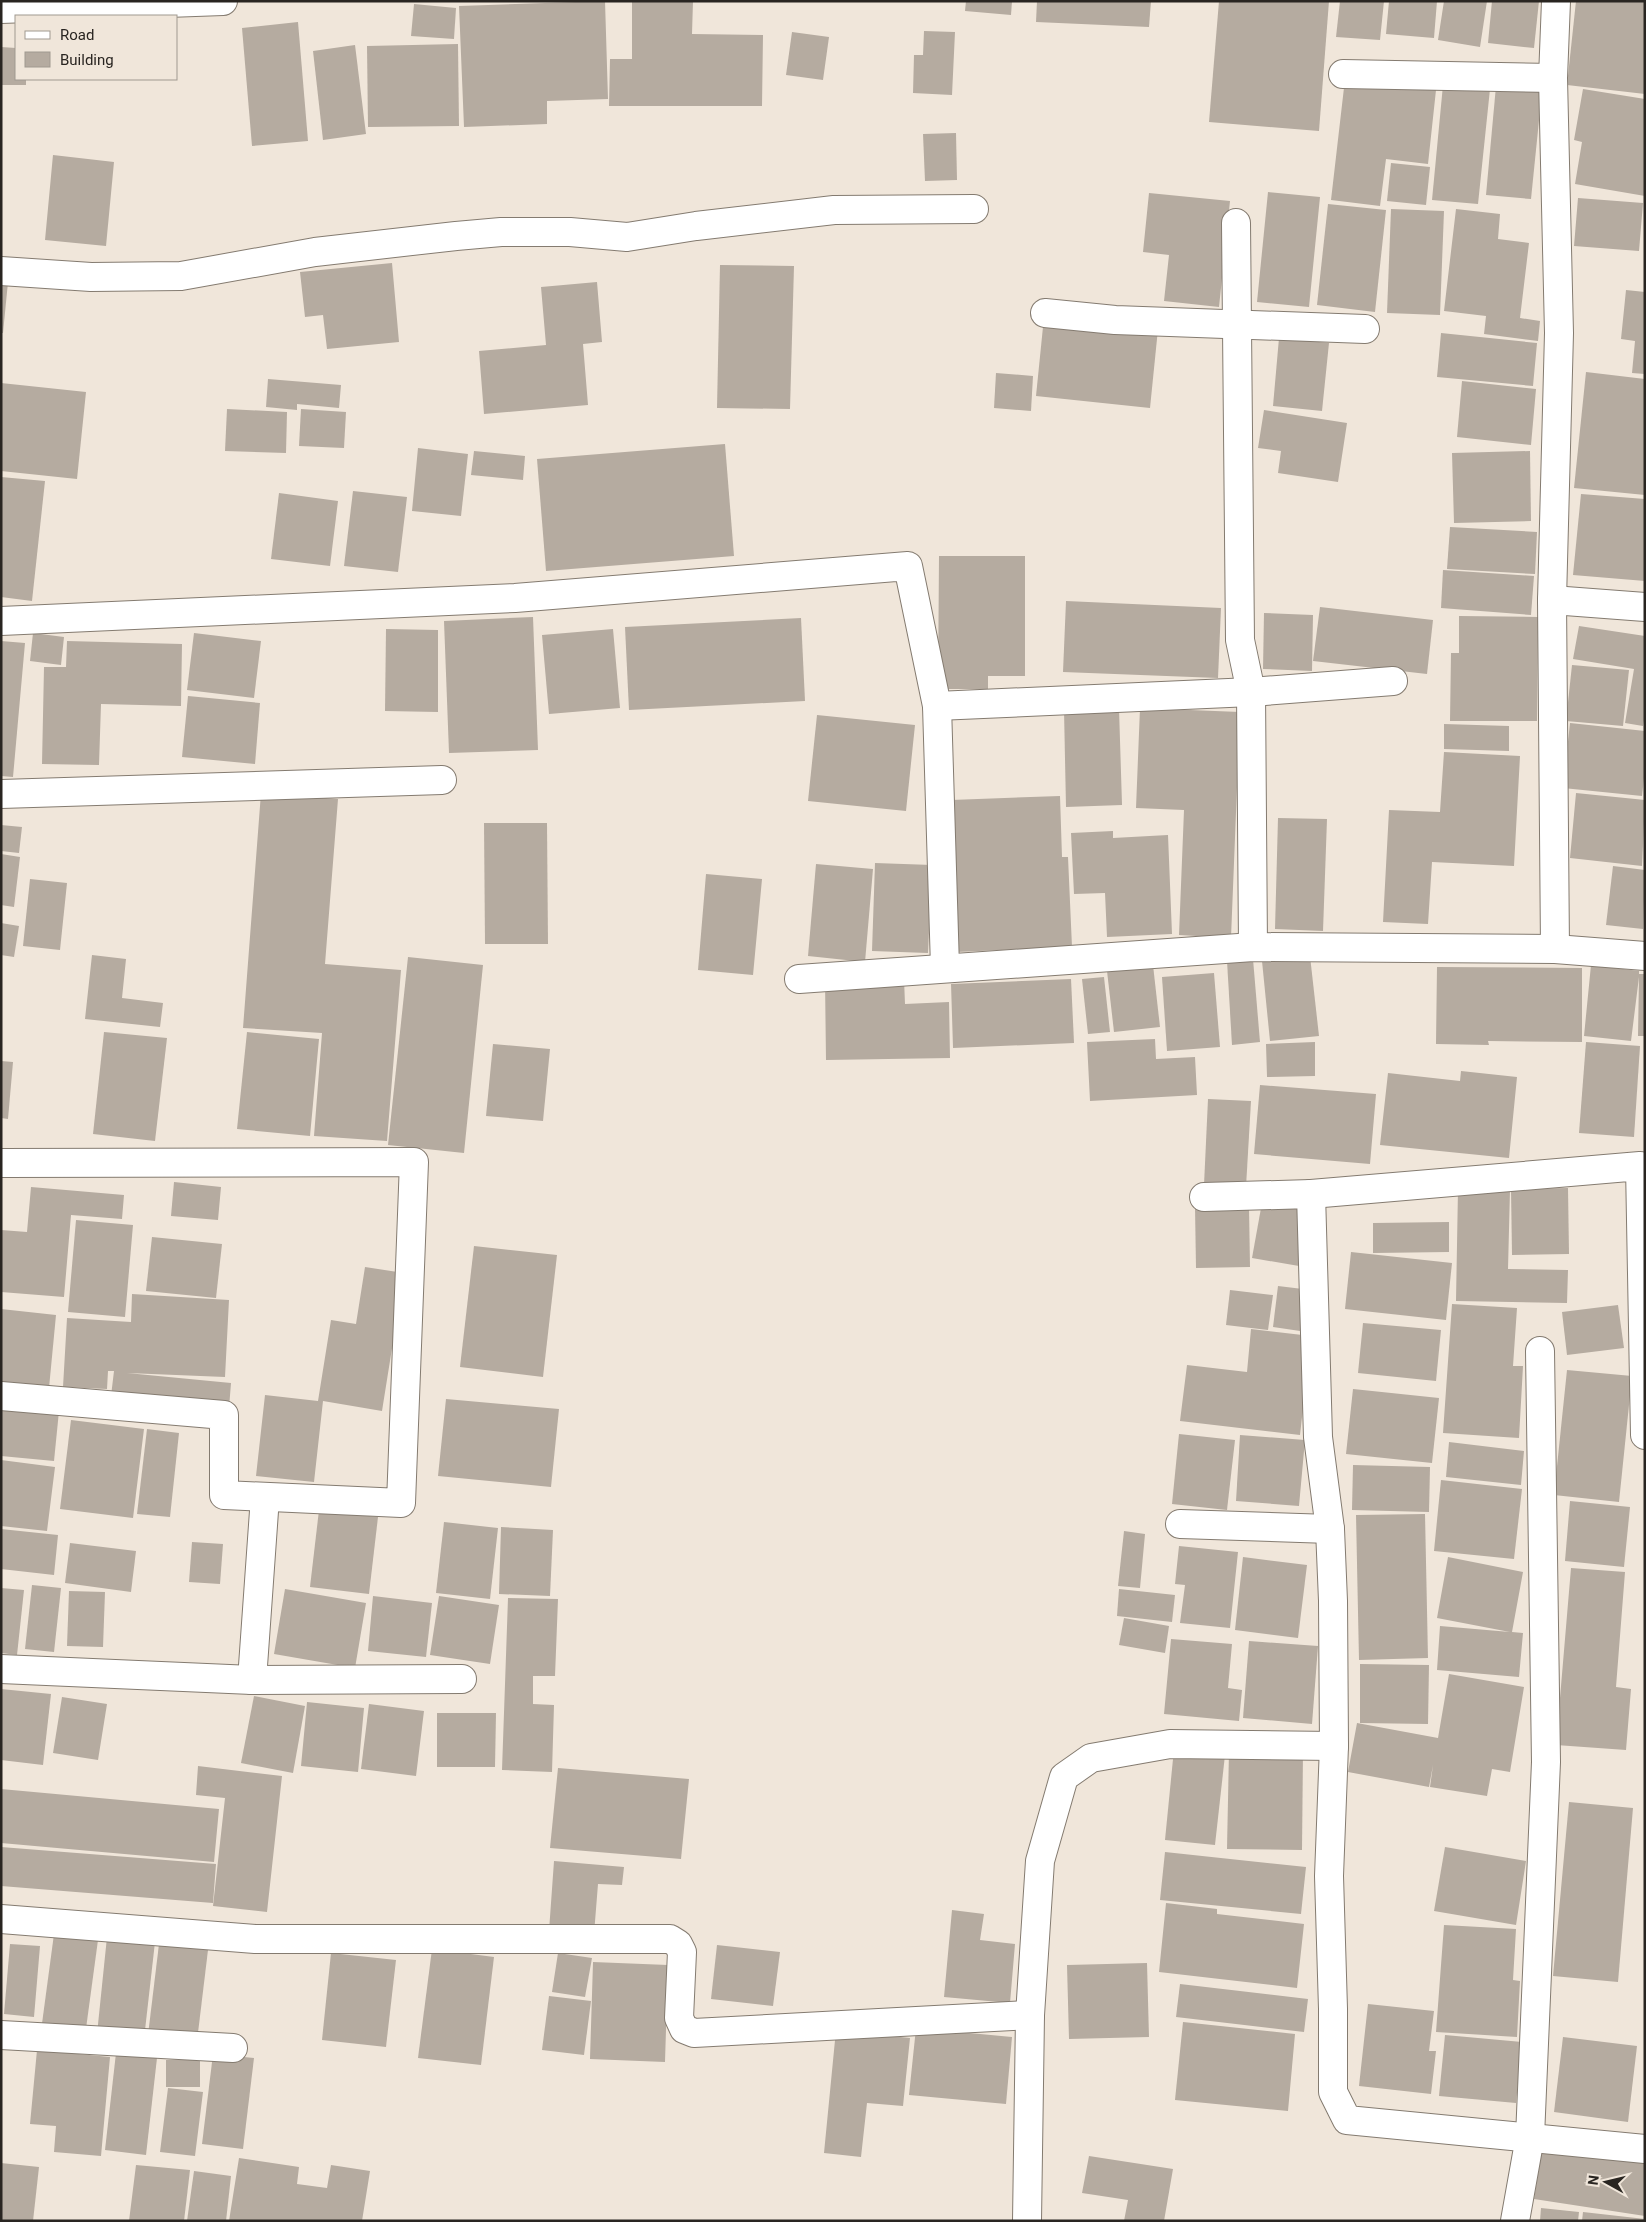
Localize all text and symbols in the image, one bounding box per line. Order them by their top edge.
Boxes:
legend [15,15,178,80]
text: Road [60,26,94,44]
text: Building [60,51,114,69]
north arrow [1581,2157,1631,2207]
text: N [1585,2174,1602,2186]

